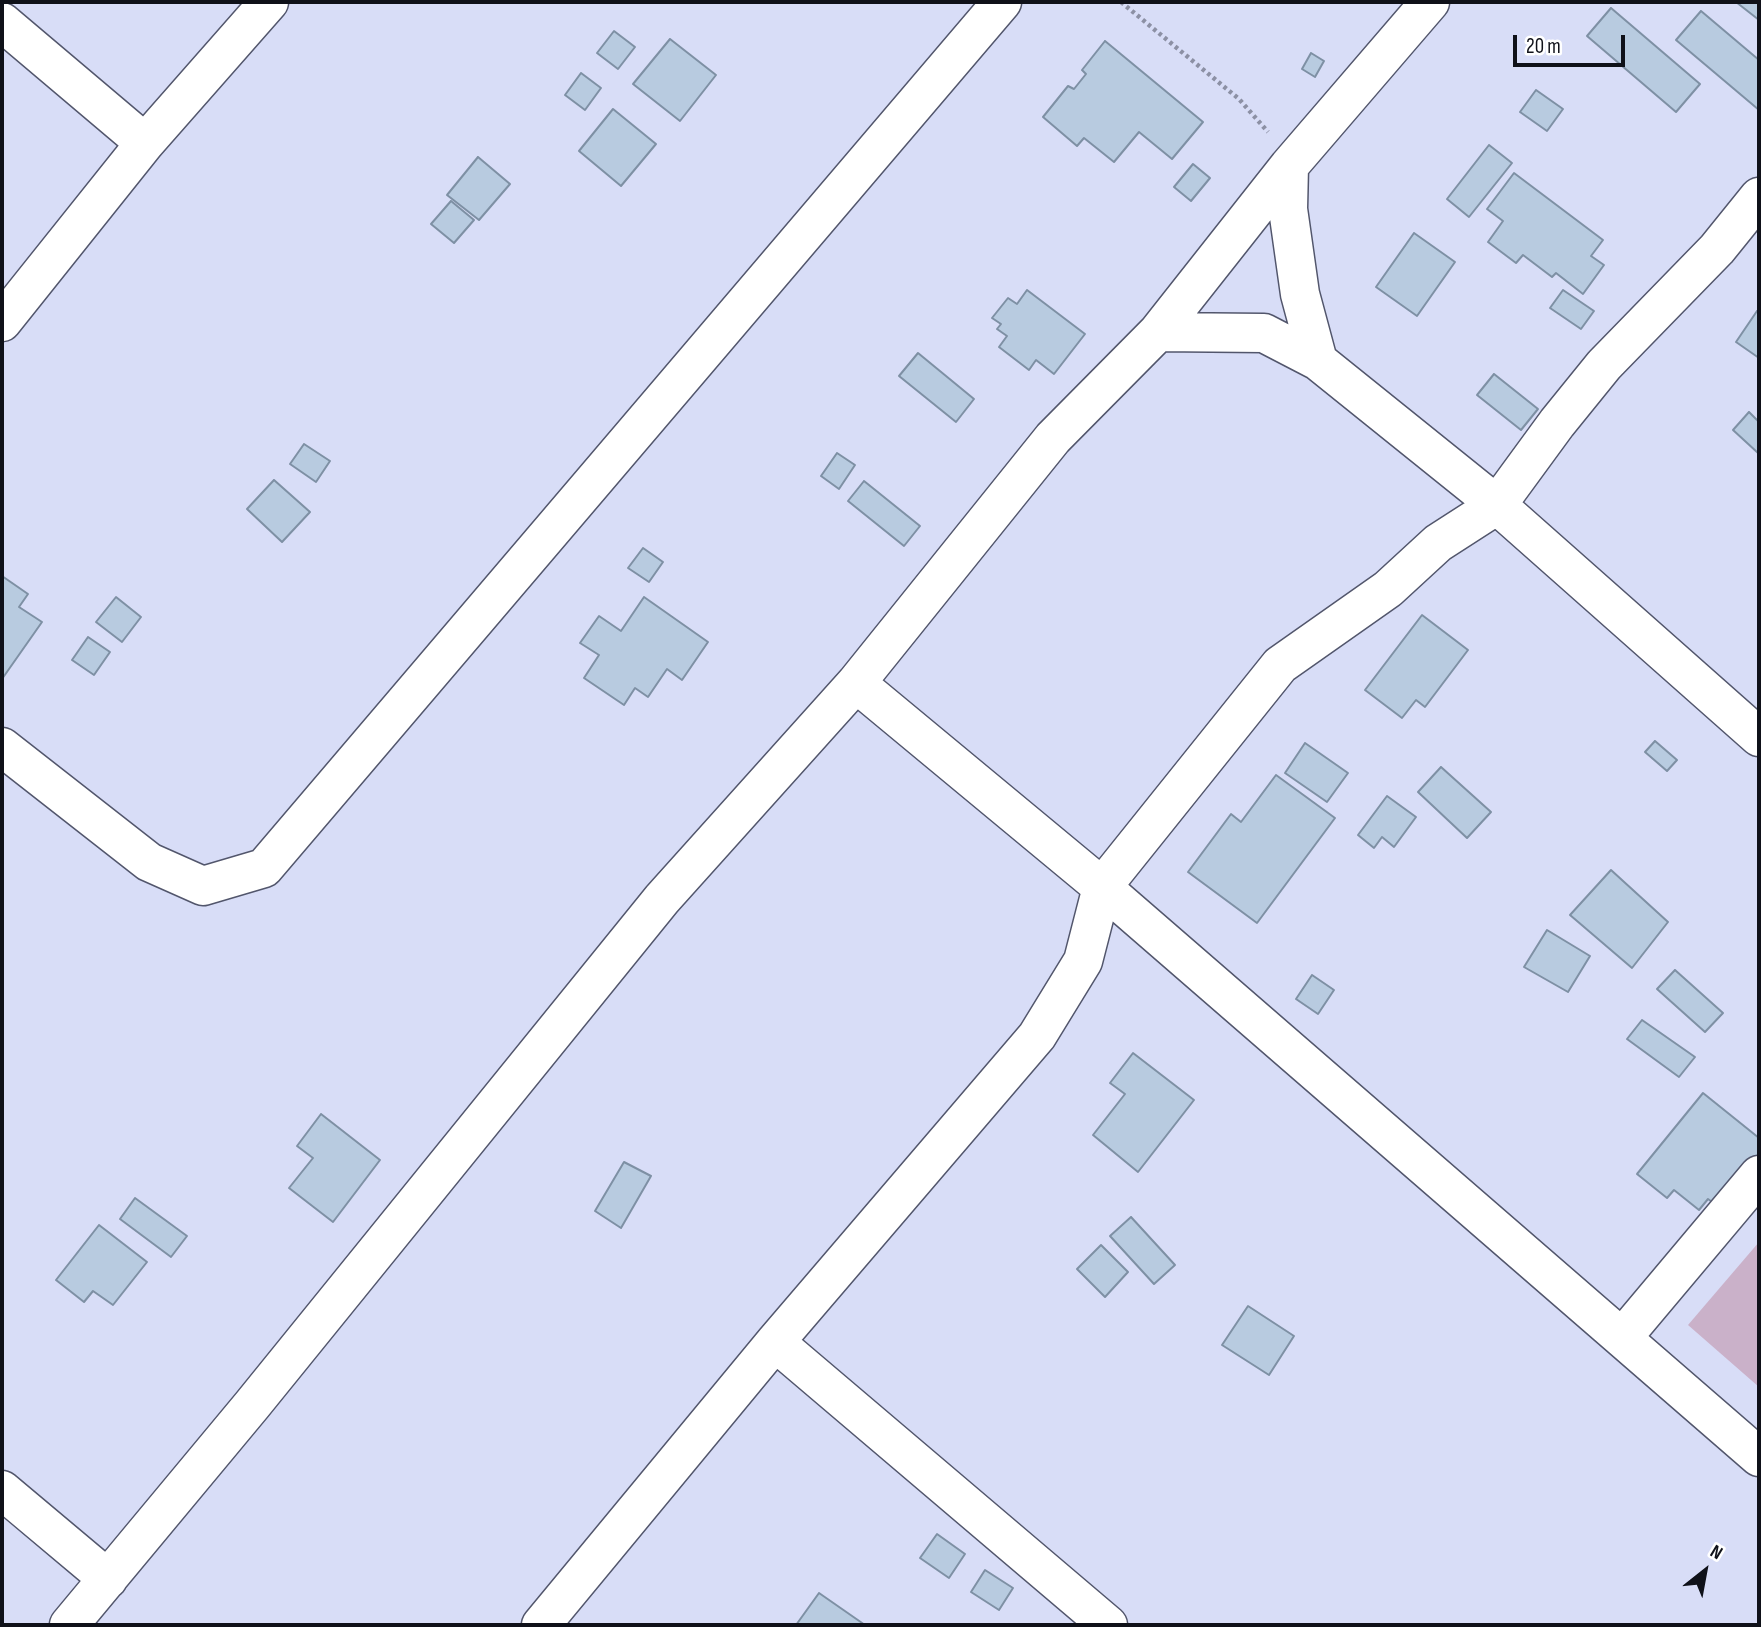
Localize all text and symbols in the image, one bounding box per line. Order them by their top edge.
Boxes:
scale bar [1516,21,1628,65]
text: 20 m [1526,34,1561,59]
north arrow [1670,1536,1740,1606]
text: N [1706,1540,1726,1565]

